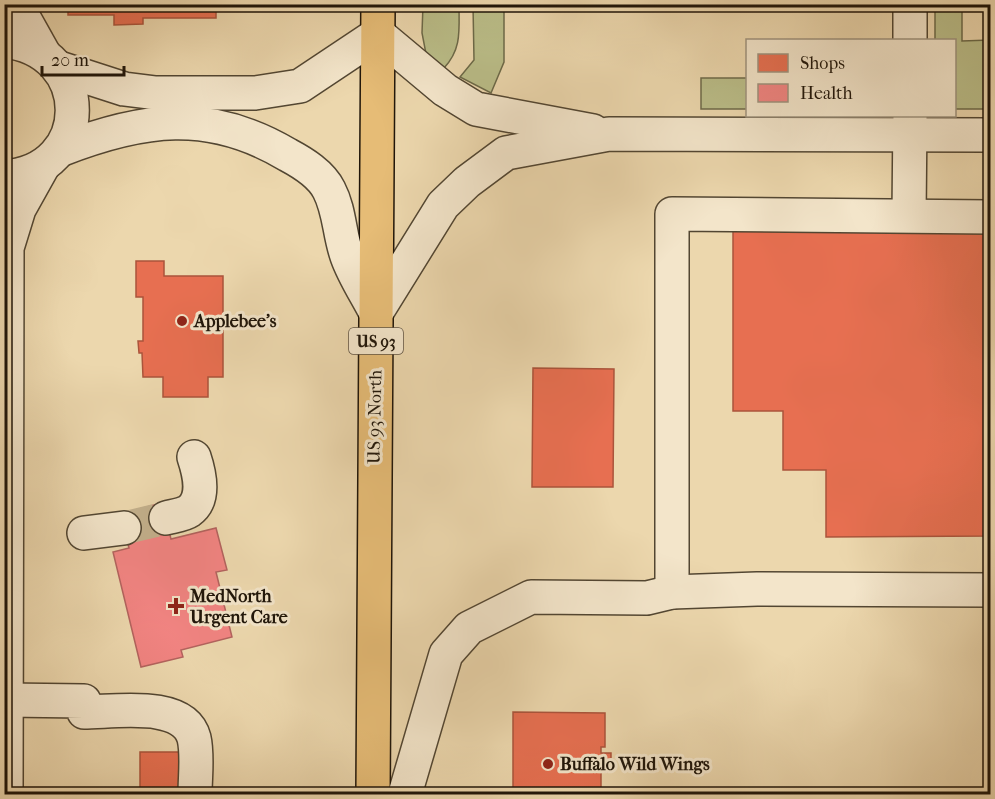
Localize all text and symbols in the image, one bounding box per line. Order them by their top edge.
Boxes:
scale bar [42,39,124,77]
legend [746,39,956,117]
text: 20 m [51,50,89,71]
text: Shops [800,53,845,74]
text: Health [800,83,853,104]
place label: Applebee's [193,311,277,332]
marker: Applebee's [175,314,189,328]
road number: US 93 [349,328,403,354]
street label: US 93 North [364,370,386,464]
place label: MedNorth Urgent Care [189,586,288,628]
marker: MedNorth Urgent Care [167,597,185,615]
place label: Buffalo Wild Wings [560,754,710,775]
marker: Buffalo Wild Wings [541,757,555,771]

